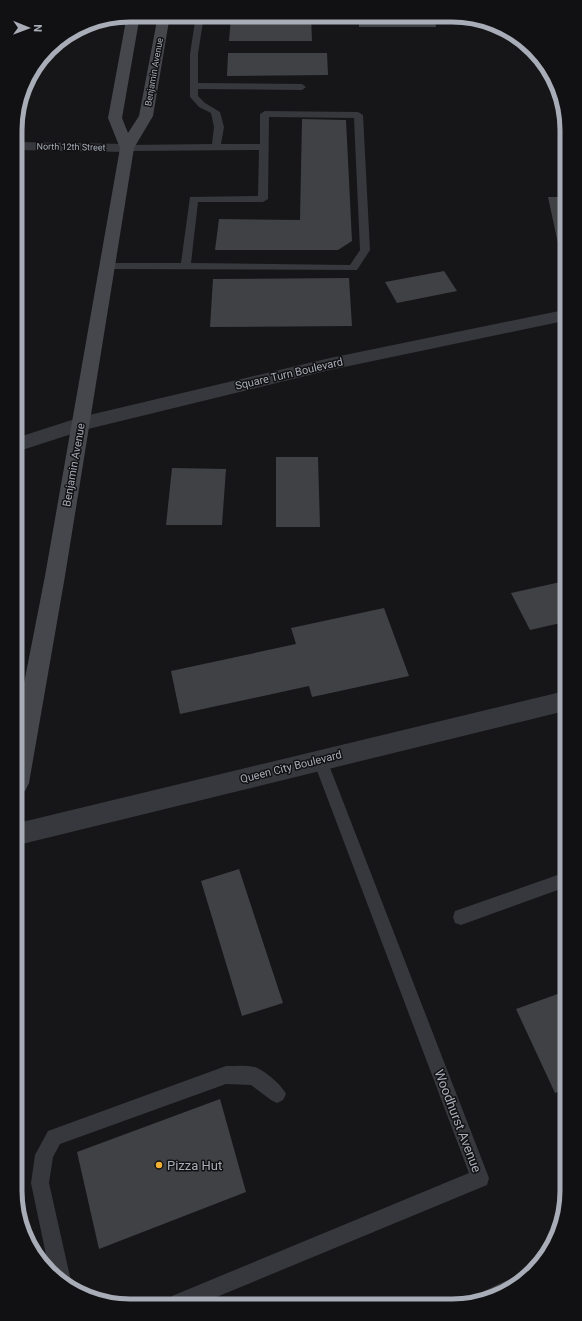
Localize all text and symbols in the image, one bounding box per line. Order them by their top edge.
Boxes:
north arrow [8,8,48,48]
text: N [31,24,44,32]
street label: Benjamin Avenue [143,37,165,107]
street label: North 12th Street [36,141,106,153]
street label: Square Turn Boulevard [234,355,344,393]
street label: Benjamin Avenue [60,422,88,508]
street label: Queen City Boulevard [239,748,343,786]
street label: Woodhurst Avenue [431,1067,485,1175]
place label: Pizza Hut [167,1158,222,1173]
marker: Pizza Hut [154,1160,164,1170]

